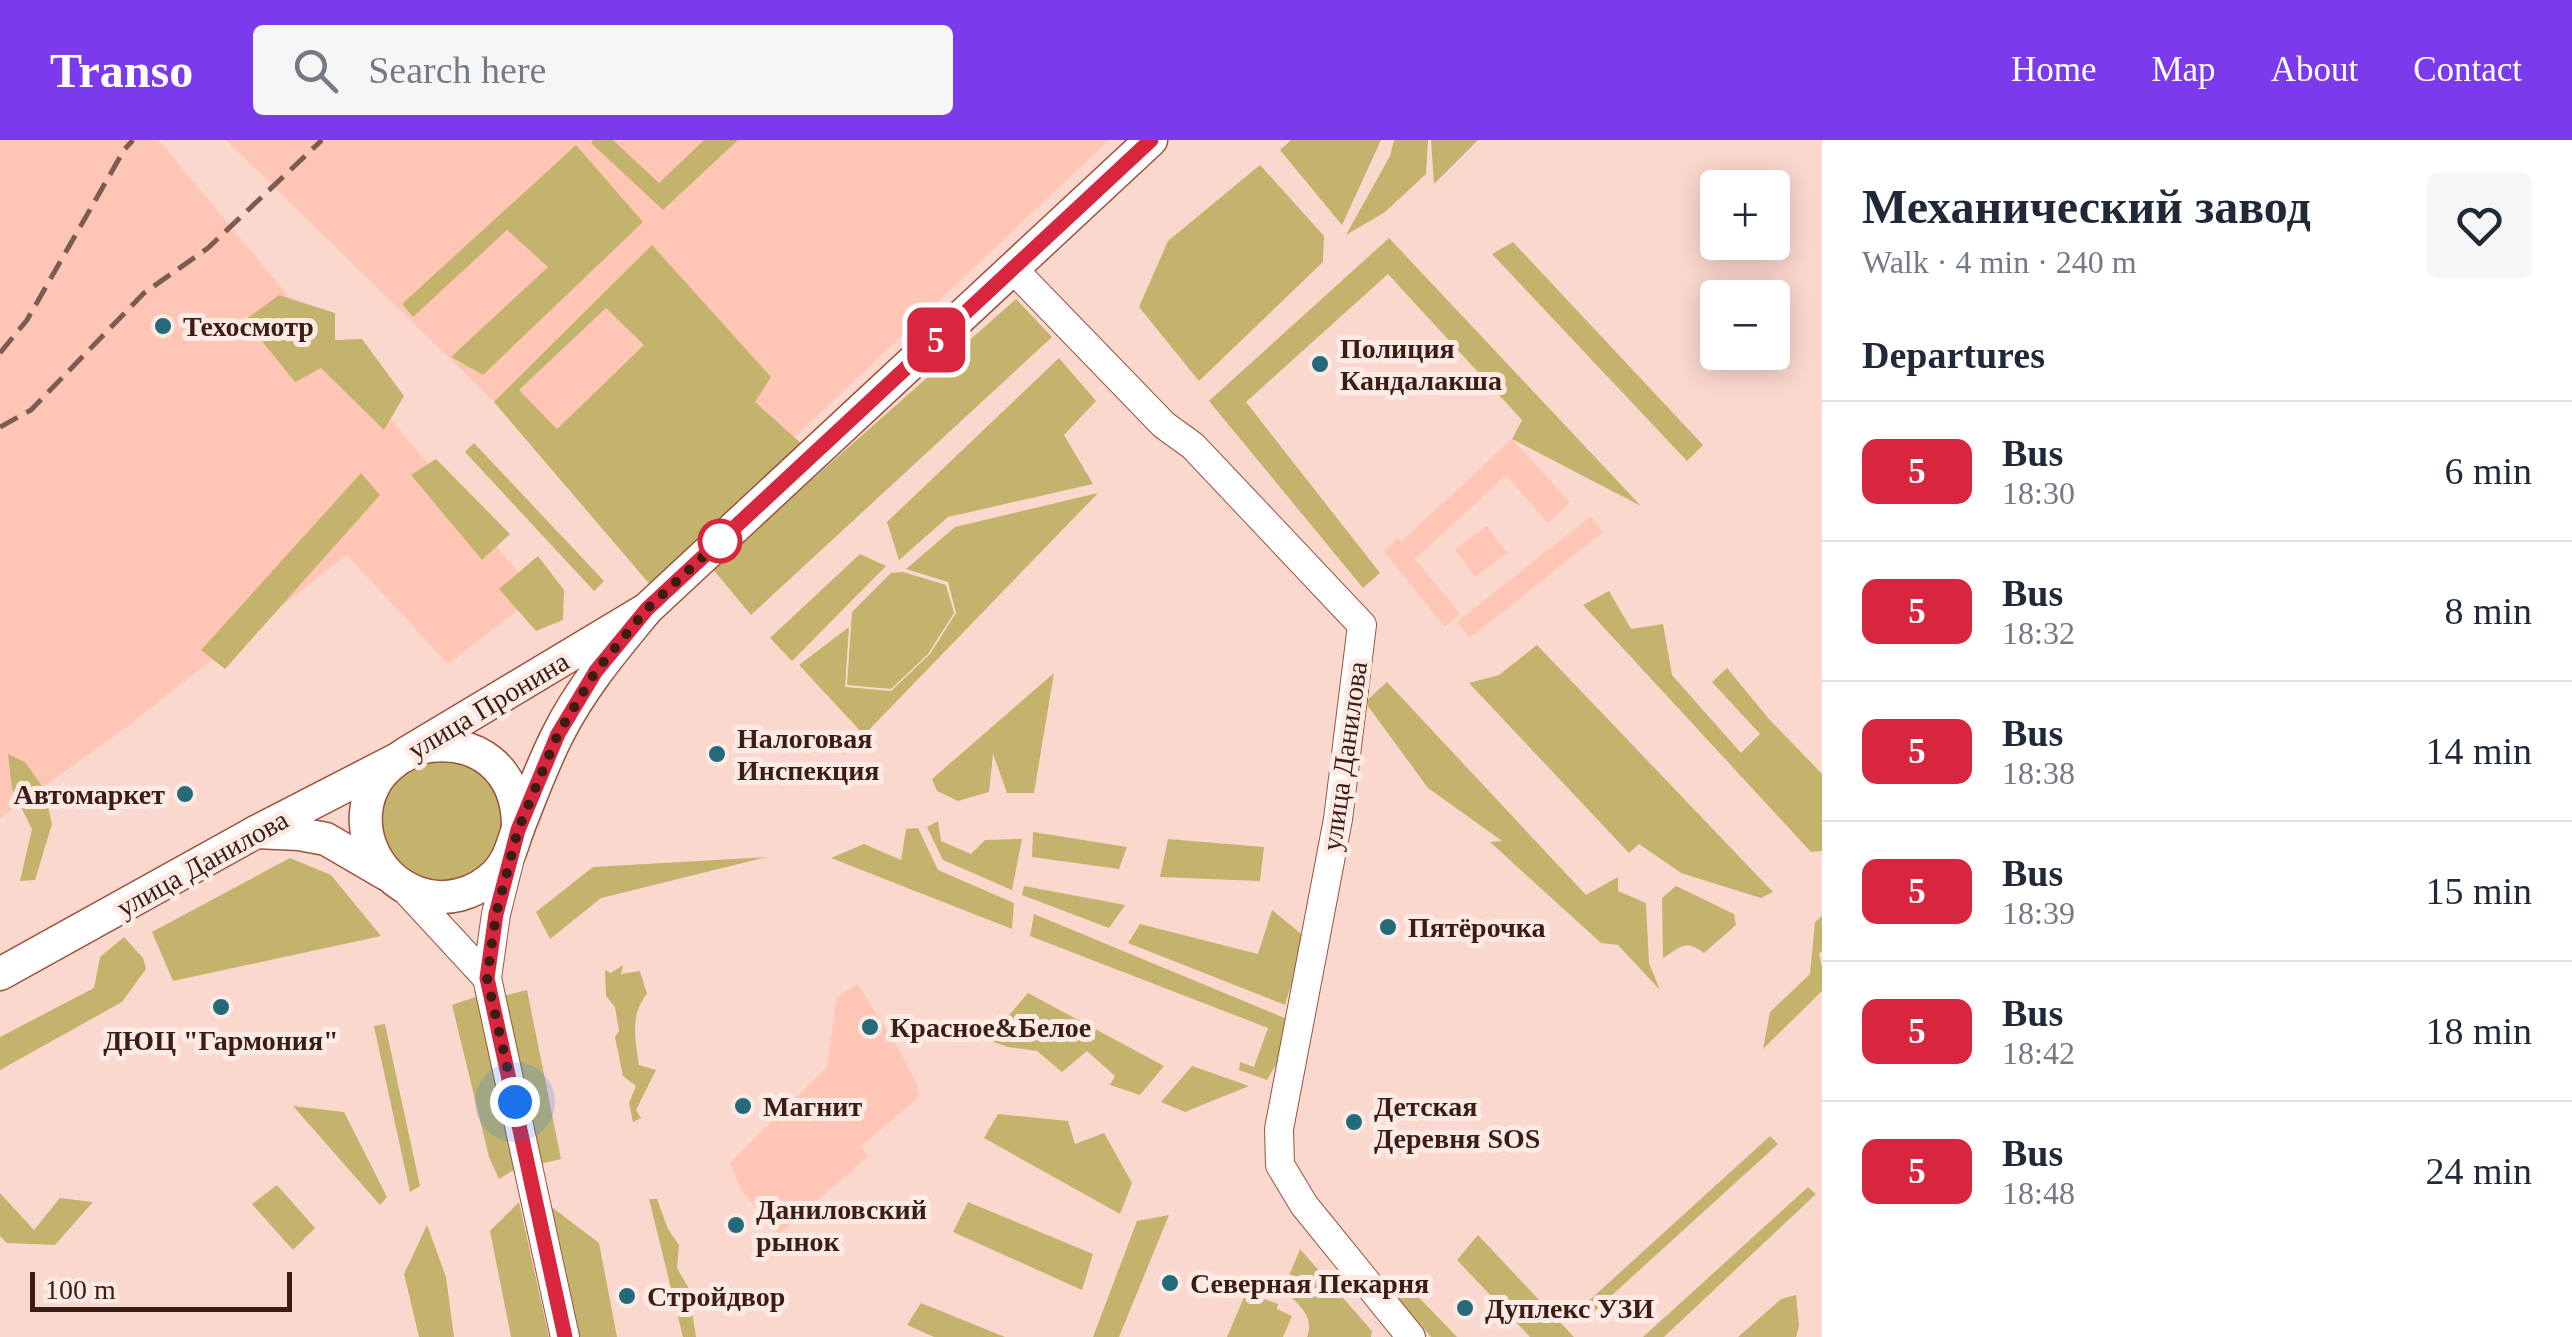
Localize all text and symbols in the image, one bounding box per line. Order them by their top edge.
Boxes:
search box [253,25,953,115]
icon: search [288,43,343,98]
text: Transo [50,44,193,97]
text: Search here [368,49,546,91]
text: Home [2011,50,2096,89]
text: Map [2151,50,2216,89]
text: About [2271,50,2358,89]
text: Contact [2413,50,2522,89]
map controls [1700,170,1790,370]
button: + [1700,170,1790,260]
button: heart [2427,173,2532,278]
text: Механический завод [1862,180,2311,233]
text: Walk · 4 min · 240 m [1862,244,2137,280]
button: − [1700,280,1790,370]
line badge: 5 [904,308,968,372]
place label: Техосмотр [183,311,314,342]
marker: Техосмотр [152,315,174,337]
text: 5 [927,321,945,360]
place label: Полиция Кандалакша [1340,333,1502,396]
text: Departures [1862,334,2045,376]
marker: Полиция Кандалакша [1309,353,1331,375]
text: Bus [2002,432,2063,474]
text: 6 min [2444,450,2532,492]
text: 5 [1908,452,1926,491]
text: 18:30 [2002,475,2075,511]
unlabelled marker [699,520,741,562]
text: Bus [2002,572,2063,614]
text: 8 min [2444,590,2532,632]
text: 5 [1908,592,1926,631]
text: 18:32 [2002,615,2075,651]
street label: улица Пронина [402,645,575,766]
street label: улица Данилова [1316,659,1373,853]
text: Bus [2002,712,2063,754]
place label: Налоговая Инспекция [737,723,879,786]
text: 14 min [2425,730,2532,772]
text: 5 [1908,732,1926,771]
marker: Налоговая Инспекция [706,743,728,765]
text: 18:38 [2002,755,2075,791]
place label: Автомаркет [13,779,165,810]
marker: Автомаркет [174,783,196,805]
street label: улица Данилова [111,803,294,923]
text: Bus [2002,852,2063,894]
text: 15 min [2425,870,2532,912]
text: 5 [1908,872,1926,911]
text: 18:39 [2002,895,2075,931]
place label: Пятёрочка [1408,912,1545,943]
marker: Пятёрочка [1377,916,1399,938]
text: Bus [2002,992,2063,1034]
marker: ДЮЦ "Гармония" [210,996,232,1018]
text: 18 min [2425,1010,2532,1052]
place label: Красное&Белое [890,1012,1091,1043]
text: 5 [1908,1012,1926,1051]
marker: Красное&Белое [859,1016,881,1038]
place label: ДЮЦ "Гармония" [103,1025,339,1056]
text: 18:42 [2002,1035,2075,1071]
your location [490,1077,540,1127]
place label: Магнит [763,1091,862,1122]
place label: Детская Деревня SOS [1374,1091,1540,1154]
marker: Магнит [732,1095,754,1117]
marker: Детская Деревня SOS [1343,1111,1365,1133]
text: Bus [2002,1132,2063,1174]
text: 24 min [2425,1150,2532,1192]
text: 5 [1908,1152,1926,1191]
text: 18:48 [2002,1175,2075,1211]
place label: Даниловский рынок [756,1194,927,1257]
marker: Даниловский рынок [725,1214,747,1236]
scale bar [30,1267,292,1312]
place label: Северная Пекарня [1190,1268,1429,1299]
marker: Северная Пекарня [1159,1272,1181,1294]
text: 100 m [45,1274,116,1305]
place label: Стройдвор [647,1281,785,1312]
marker: Стройдвор [616,1285,638,1307]
place label: Дуплекс УЗИ [1485,1293,1654,1324]
marker: Дуплекс УЗИ [1454,1297,1476,1319]

